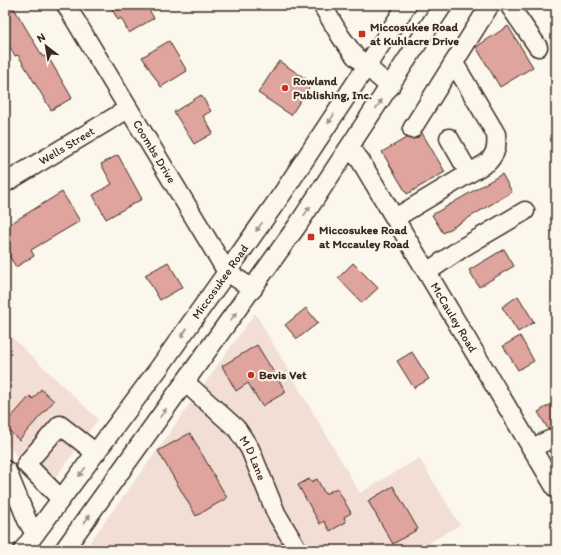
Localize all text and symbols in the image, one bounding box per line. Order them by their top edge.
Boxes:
place label: Miccosukee Road at Kuhlacre Drive [370,20,459,48]
north arrow [26,26,66,66]
marker: Miccosukee Road at Kuhlacre Drive [357,29,367,39]
text: N [35,30,48,45]
place label: Rowland Publishing, Inc. [293,74,372,103]
marker: Rowland Publishing, Inc. [280,83,290,93]
one-way arrow [375,99,383,109]
one-way arrow [327,114,335,124]
street label: Coombs Drive [130,117,179,186]
street label: Wells Street [36,124,97,168]
one-way arrow [303,206,311,216]
one-way arrow [255,222,263,232]
place label: Miccosukee Road at Mccauley Road [319,223,410,252]
marker: Miccosukee Road at Mccauley Road [306,232,316,242]
street label: Miccosukee Road [189,241,252,322]
street label: McCauley Road [428,280,480,355]
one-way arrow [229,312,237,322]
one-way arrow [180,328,188,338]
place label: Bevis Vet [259,368,307,382]
marker: Bevis Vet [246,370,256,380]
one-way arrow [159,408,168,419]
street label: M D Lane [236,433,269,483]
one-way arrow [77,466,86,477]
one-way arrow [83,513,91,524]

